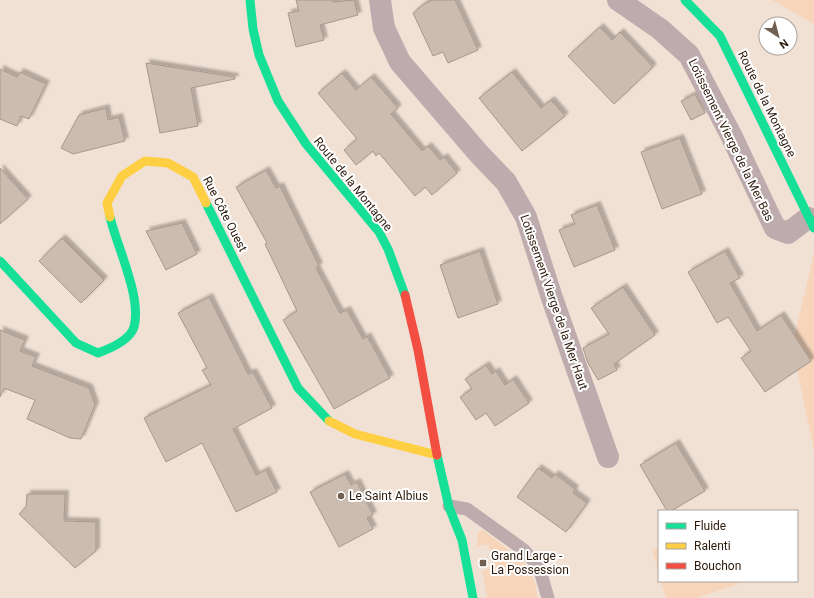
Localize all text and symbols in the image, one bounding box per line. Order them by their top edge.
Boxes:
north arrow [758,16,798,56]
text: N [776,36,791,51]
street label: Route de la Montagne [735,48,799,160]
street label: Lotissement Vierge de la Mer Bas [685,57,777,223]
street label: Route de la Montagne [311,134,395,234]
street label: Rue Côte Ouest [200,174,250,254]
street label: Lotissement Vierge de la Mer Haut [517,213,591,391]
place label: Le Saint Albius [349,489,428,503]
marker: Le Saint Albius [336,491,346,501]
legend [658,510,798,582]
text: Fluide [694,519,726,533]
text: Ralenti [694,539,731,553]
place label: Grand Large - La Possession [491,549,569,577]
marker: Grand Large - La Possession [478,558,488,568]
text: Bouchon [694,559,741,573]

